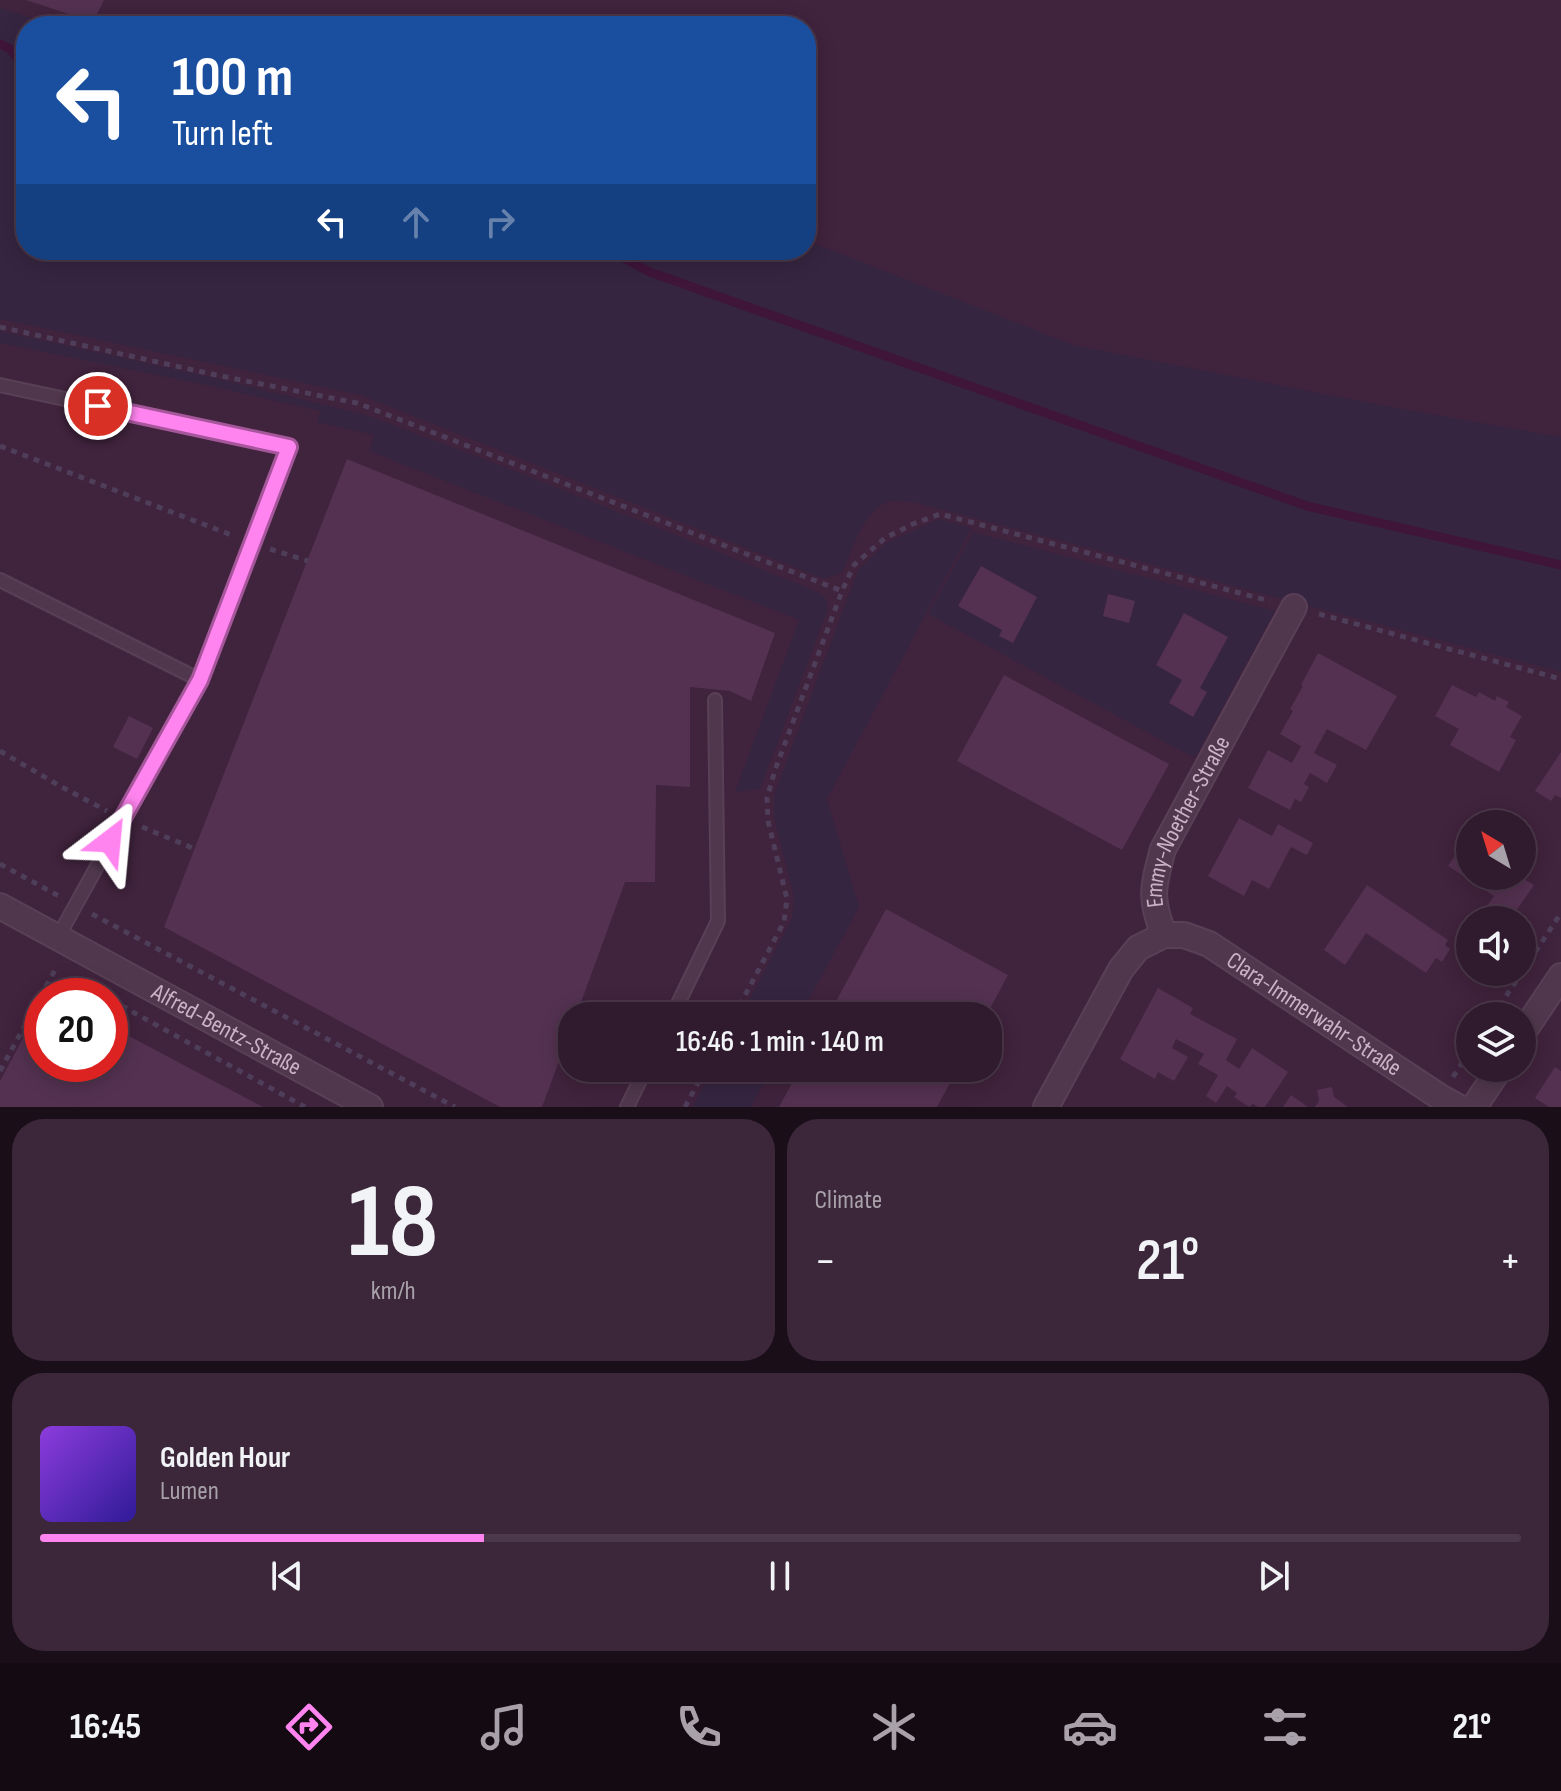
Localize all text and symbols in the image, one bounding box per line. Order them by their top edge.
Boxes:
text: 100 m [172,45,293,112]
icon: left [40,48,144,152]
text: Turn left [172,113,273,156]
icon: left [310,200,354,244]
icon: ahead [394,200,438,244]
icon: right [478,200,522,244]
pin [64,372,132,440]
icon: arrive [76,384,120,428]
street label: Emmy-Noether-Straße [1140,731,1236,909]
position arrow [68,799,152,883]
north arrow [1456,810,1536,890]
map controls [1456,810,1536,1082]
button: sound [1456,906,1536,986]
street label: Clara-Immerwahr-Straße [1221,946,1407,1083]
street label: Alfred-Bentz-Straße [146,977,306,1082]
speed limit sign: 20 [24,978,128,1082]
button: layers [1456,1002,1536,1082]
text: 16:46 · 1 min · 140 m [676,1024,884,1060]
text: 18 [348,1161,438,1286]
text: Climate [815,1185,882,1216]
text: 21° [1136,1225,1199,1297]
text: − [815,1235,836,1288]
text: + [1499,1235,1521,1288]
text: km/h [371,1276,416,1307]
text: Golden Hour [160,1440,290,1476]
text: Lumen [160,1476,219,1507]
icon: previous [265,1554,309,1598]
icon: pause [758,1554,802,1598]
icon: next [1252,1554,1296,1598]
icon: directions [281,1699,337,1755]
icon: music [476,1699,532,1755]
icon: phone [671,1699,727,1755]
icon: climate [866,1699,922,1755]
icon: car [1062,1699,1118,1755]
icon: filters [1257,1699,1313,1755]
text: 16:45 [70,1706,141,1749]
text: 21° [1452,1706,1491,1749]

